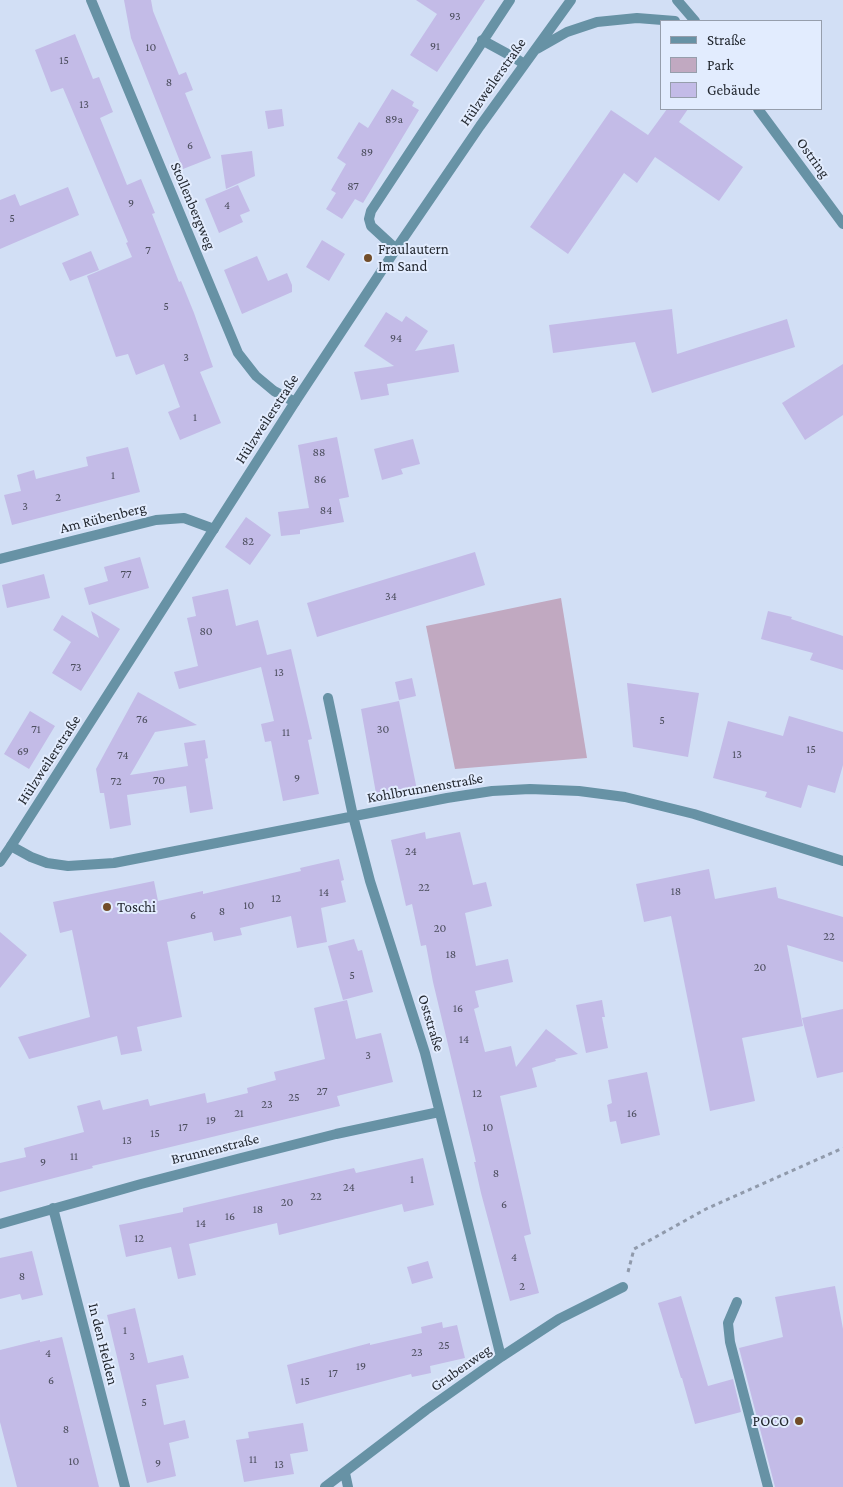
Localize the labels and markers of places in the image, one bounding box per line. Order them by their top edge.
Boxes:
place label: Fraulautern Im Sand [378,240,449,275]
marker: Fraulautern Im Sand [362,252,374,264]
place label: Toschi [117,898,156,916]
marker: Toschi [101,901,113,913]
place label: POCO [753,1412,789,1430]
marker: POCO [793,1415,805,1427]

